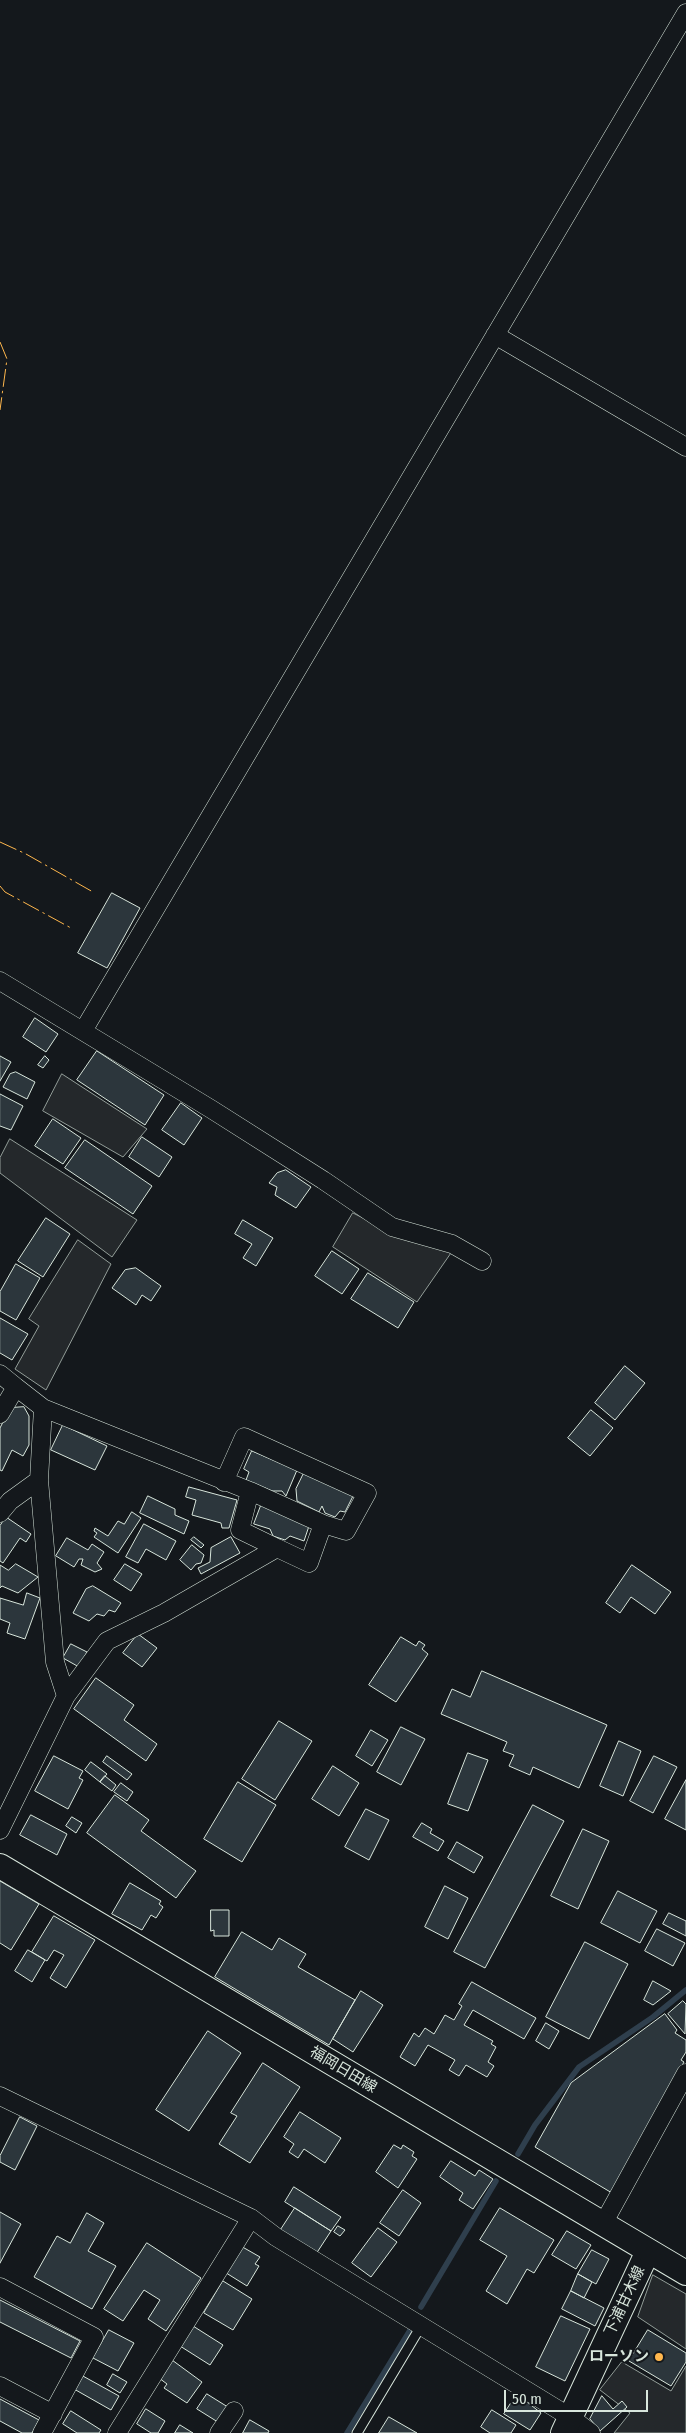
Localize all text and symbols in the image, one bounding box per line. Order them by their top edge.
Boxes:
street label: 福岡日田線 [306,2043,380,2097]
street label: 下浦甘木線 [601,2263,649,2339]
place label: ローソン [589,2348,649,2366]
marker: ローソン [653,2351,665,2363]
scale bar [506,2380,650,2412]
text: 50 m [512,2390,542,2408]

